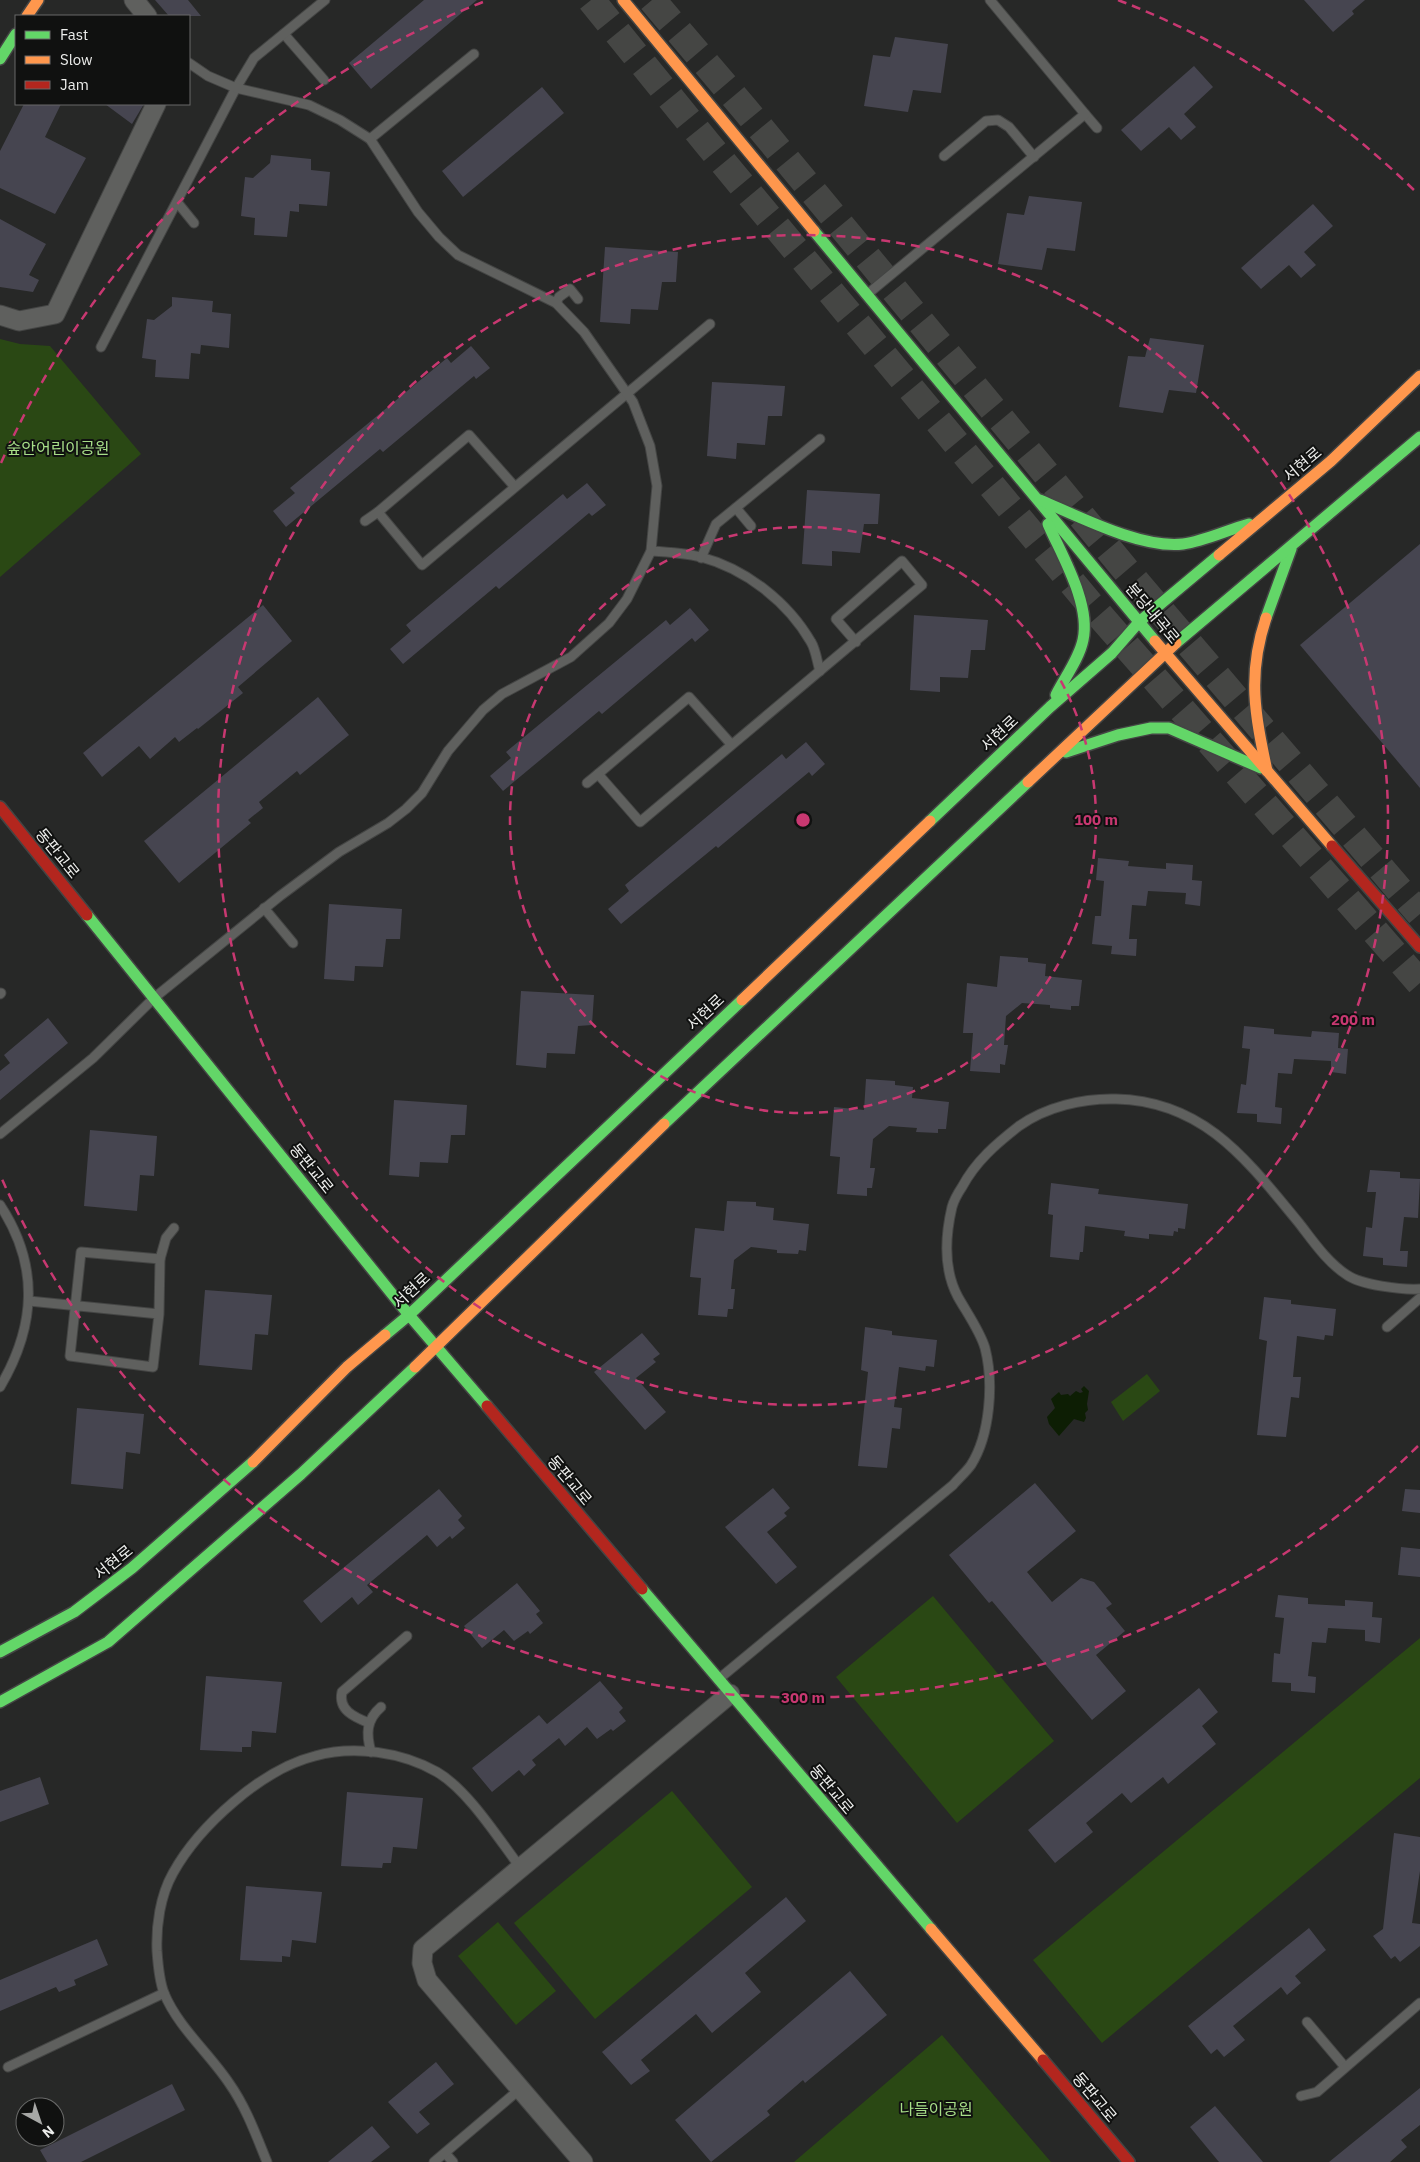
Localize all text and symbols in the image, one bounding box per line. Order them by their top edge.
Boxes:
legend [15,15,190,105]
text: Fast [60,25,88,44]
text: Slow [60,50,93,69]
text: Jam [60,75,89,94]
park label: 숲안어린이공원 [6,438,110,458]
street label: 서현로 [1279,442,1326,486]
street label: 분당내곡로 [1122,578,1184,648]
street label: 서현로 [976,710,1022,755]
text: 100 m [1074,810,1118,829]
centre of rings [794,811,812,829]
street label: 동판교로 [32,824,84,882]
street label: 서현로 [682,989,728,1034]
text: 200 m [1331,1010,1375,1029]
street label: 동판교로 [286,1139,338,1197]
street label: 서현로 [388,1267,434,1312]
street label: 동판교로 [543,1451,597,1509]
street label: 서현로 [90,1540,137,1584]
text: 300 m [781,1688,825,1707]
street label: 동판교로 [805,1760,859,1818]
street label: 동판교로 [1068,2068,1122,2126]
north arrow [15,2097,65,2147]
park label: 나들이공원 [899,2099,973,2119]
text: N [39,2122,58,2142]

